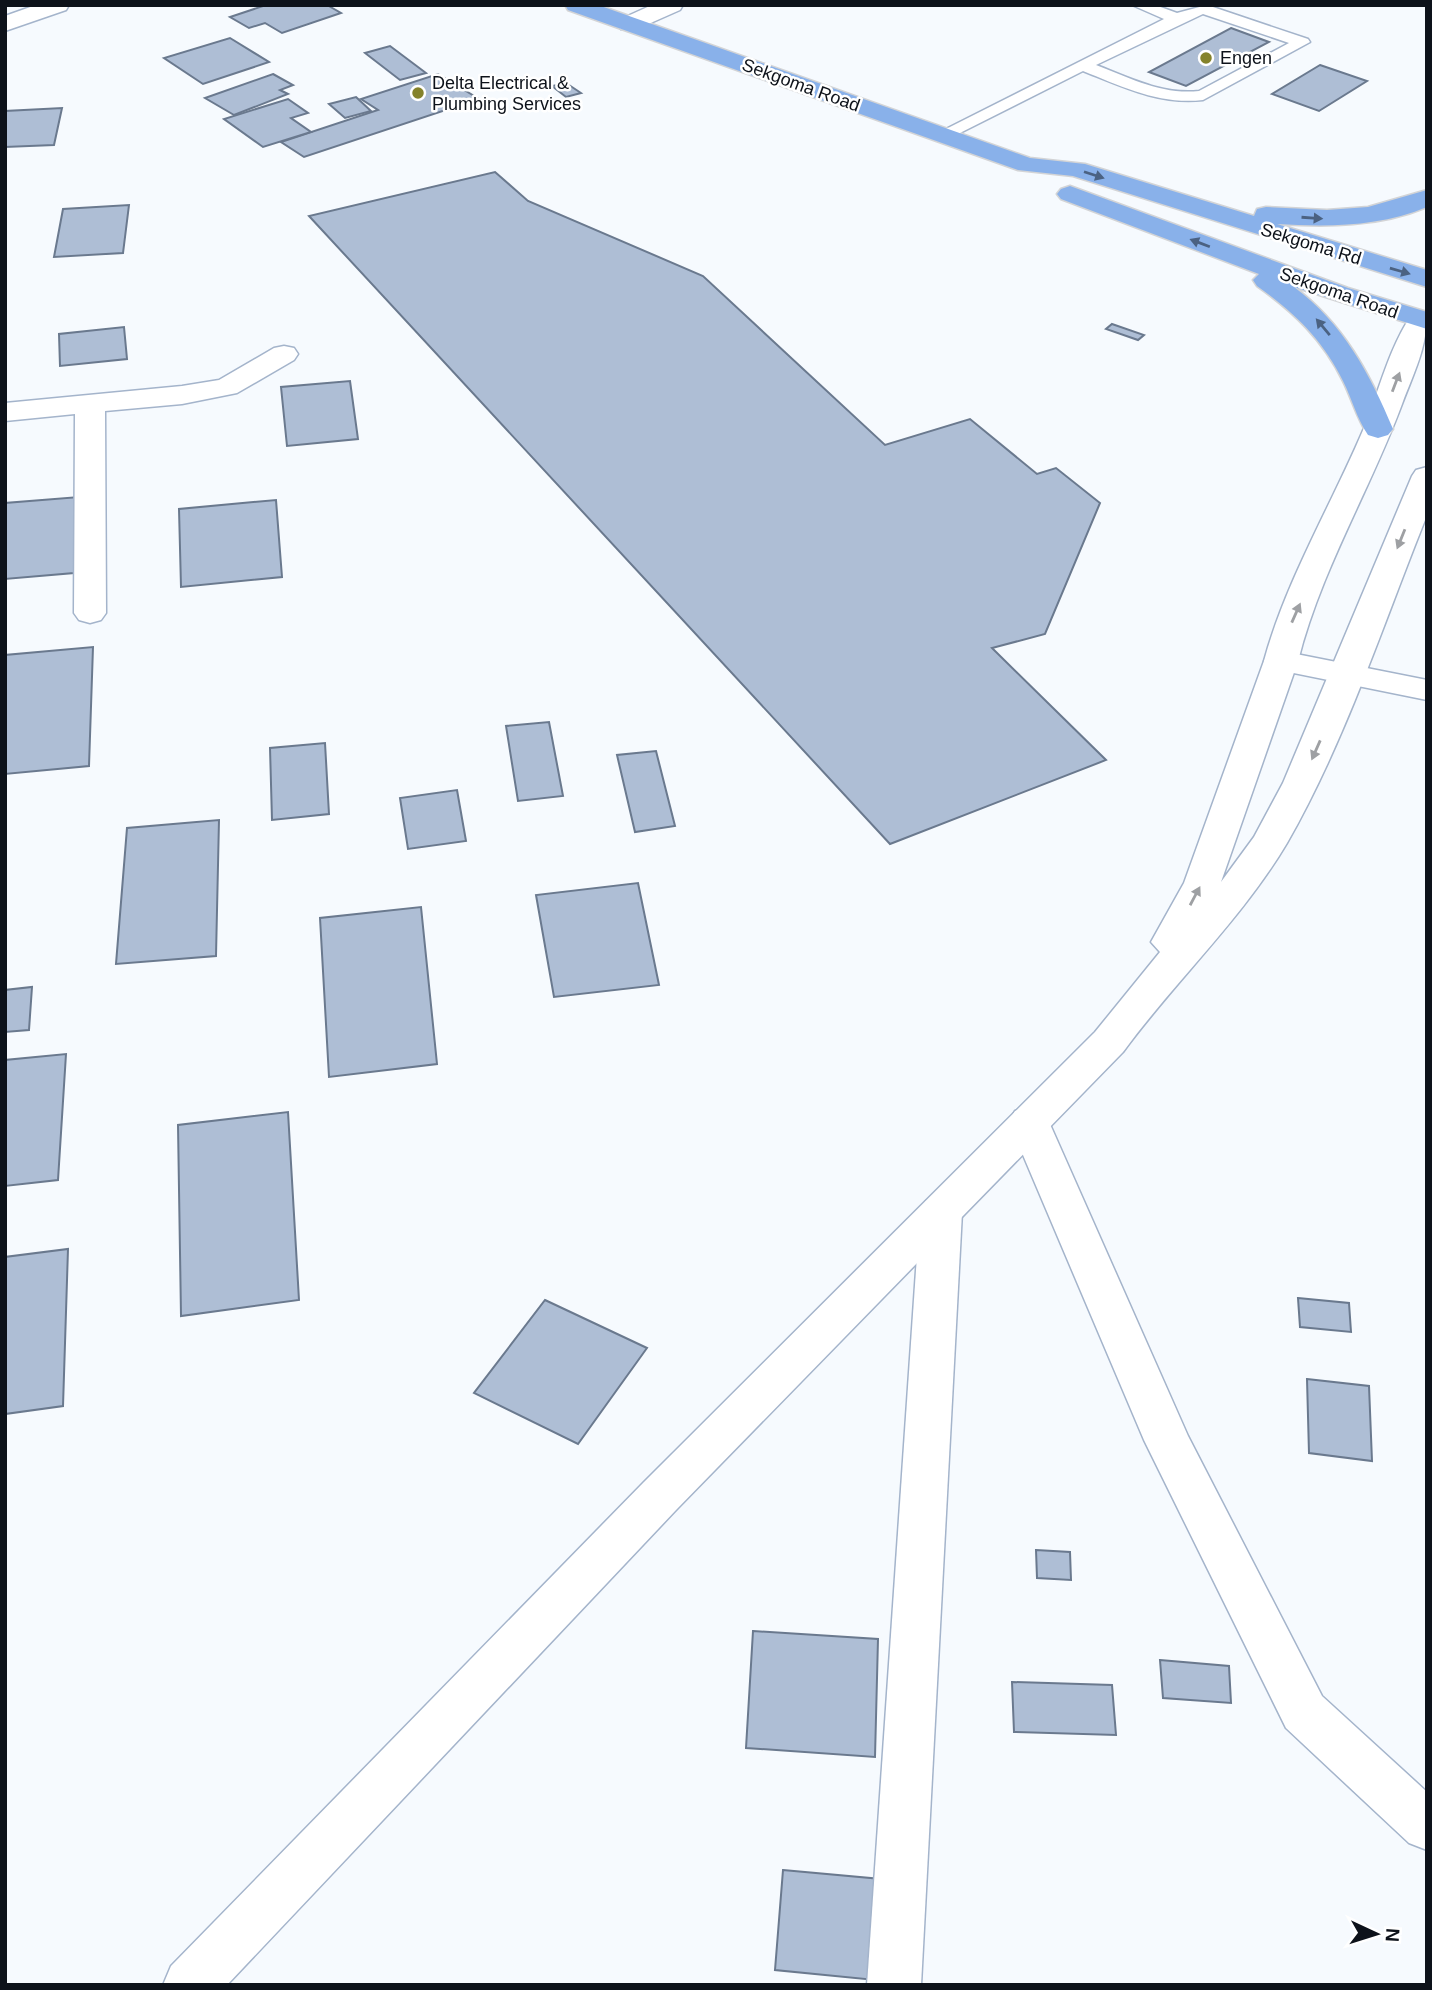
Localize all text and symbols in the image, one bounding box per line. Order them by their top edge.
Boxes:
place label: Engen [1220,48,1272,68]
marker: Engen [1198,50,1214,66]
street label: Sekgoma Road [739,54,863,116]
place label: Delta Electrical & Plumbing Services [432,73,581,114]
marker: Delta Electrical & Plumbing Services [410,85,426,101]
one-way arrow [1084,170,1105,181]
one-way arrow [1301,213,1323,224]
street label: Sekgoma Rd [1258,219,1364,269]
one-way arrow [1190,237,1211,248]
street label: Sekgoma Road [1277,263,1401,323]
one-way arrow [1390,267,1411,277]
one-way arrow [1316,318,1331,335]
one-way arrow [1390,371,1401,392]
one-way arrow [1395,528,1406,549]
one-way arrow [1290,603,1302,623]
one-way arrow [1310,740,1322,760]
one-way arrow [1189,887,1201,906]
north arrow [1341,1899,1411,1969]
text: N [1382,1928,1403,1943]

